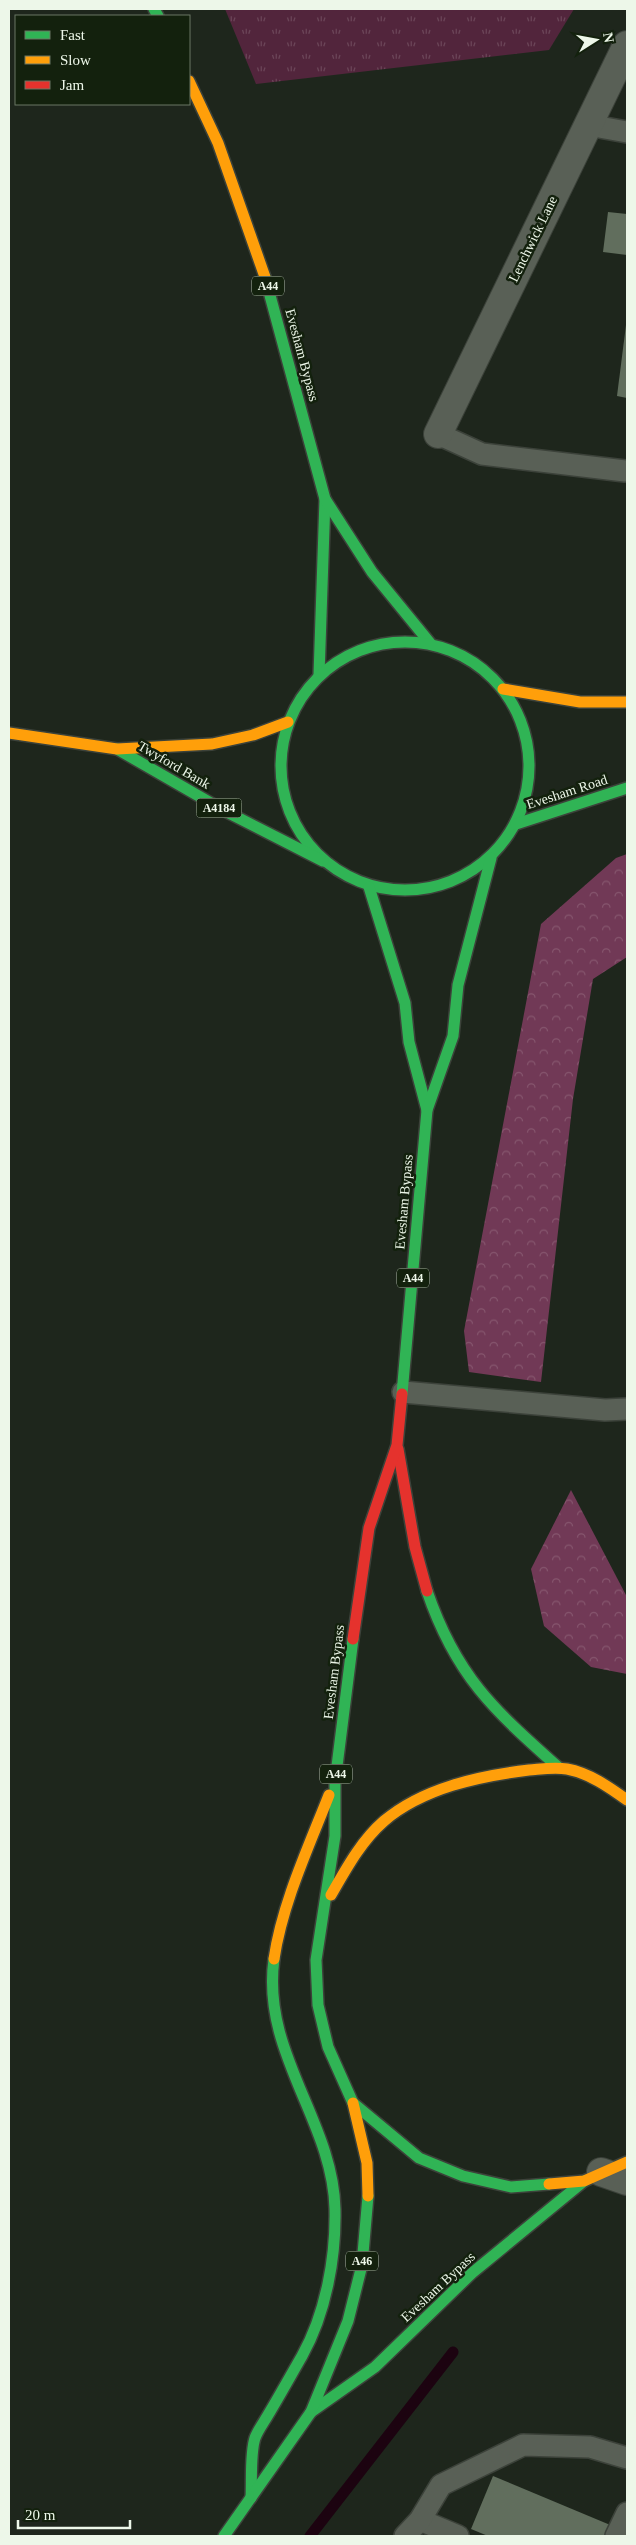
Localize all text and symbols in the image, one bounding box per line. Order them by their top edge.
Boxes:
legend [15,15,190,105]
north arrow [571,15,621,65]
text: Fast [60,27,86,43]
text: N [600,31,617,44]
text: Slow [60,52,91,68]
text: Jam [60,77,84,93]
street label: Lenchwick Lane [506,194,560,284]
road number: A44 [252,276,284,296]
street label: Evesham Bypass [282,307,322,403]
street label: Twyford Bank [135,738,213,792]
street label: Evesham Road [525,772,609,812]
road number: A4184 [196,798,242,818]
street label: Evesham Bypass [392,1154,416,1250]
road number: A44 [397,1268,429,1288]
street label: Evesham Bypass [321,1624,347,1720]
road number: A44 [320,1765,352,1784]
street label: Evesham Bypass [398,2249,478,2325]
road number: A46 [346,2252,378,2270]
scale bar [18,2498,130,2530]
text: 20 m [25,2507,56,2523]

